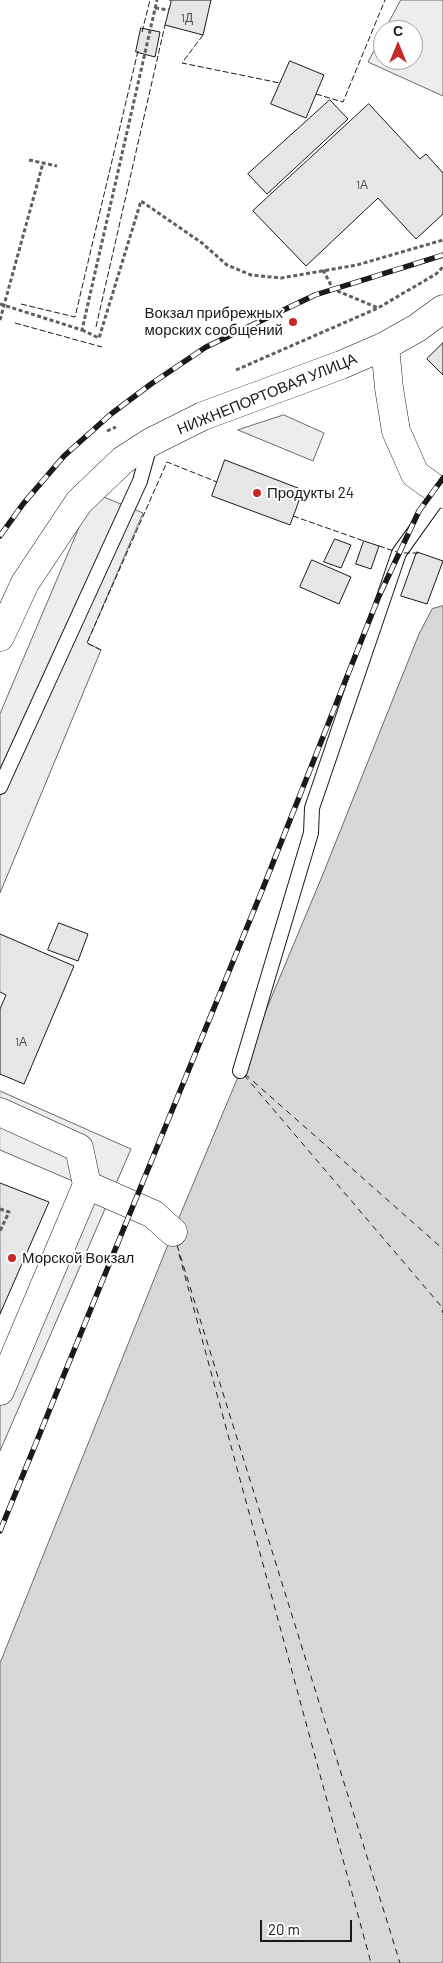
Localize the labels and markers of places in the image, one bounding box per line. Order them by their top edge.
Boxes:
place label: Вокзал прибрежных морских сообщений [133,304,283,339]
marker: Вокзал прибрежных морских сообщений [287,316,299,328]
place label: Продукты 24 [267,484,359,502]
marker: Продукты 24 [251,487,263,499]
place label: Морской Вокзал [22,1249,142,1267]
marker: Морской Вокзал [6,1252,18,1264]

